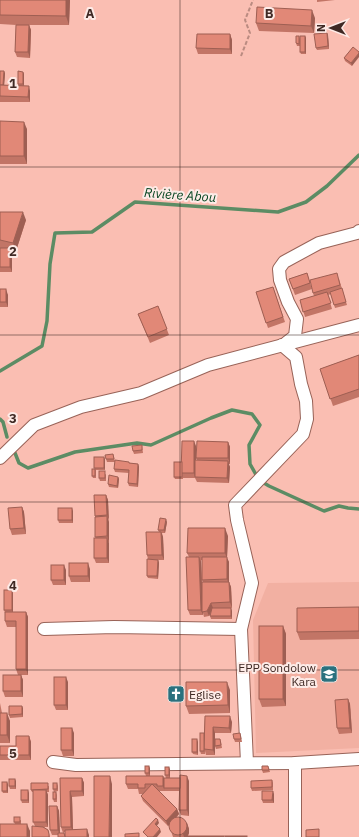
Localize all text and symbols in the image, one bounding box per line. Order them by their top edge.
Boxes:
text: A [86,5,95,22]
text: B [265,5,274,22]
north arrow [311,8,351,48]
text: N [314,24,328,32]
text: 1 [9,75,17,92]
water label: Rivière Abou [143,184,217,206]
text: 2 [9,243,17,260]
text: 3 [9,410,17,427]
text: 4 [9,577,17,594]
place label: EPP Sondolow Kara [238,660,317,689]
school or university icon: EPP Sondolow Kara [319,664,339,684]
church icon: Eglise [166,684,186,704]
place label: Eglise [189,687,221,702]
text: 5 [9,745,17,762]

